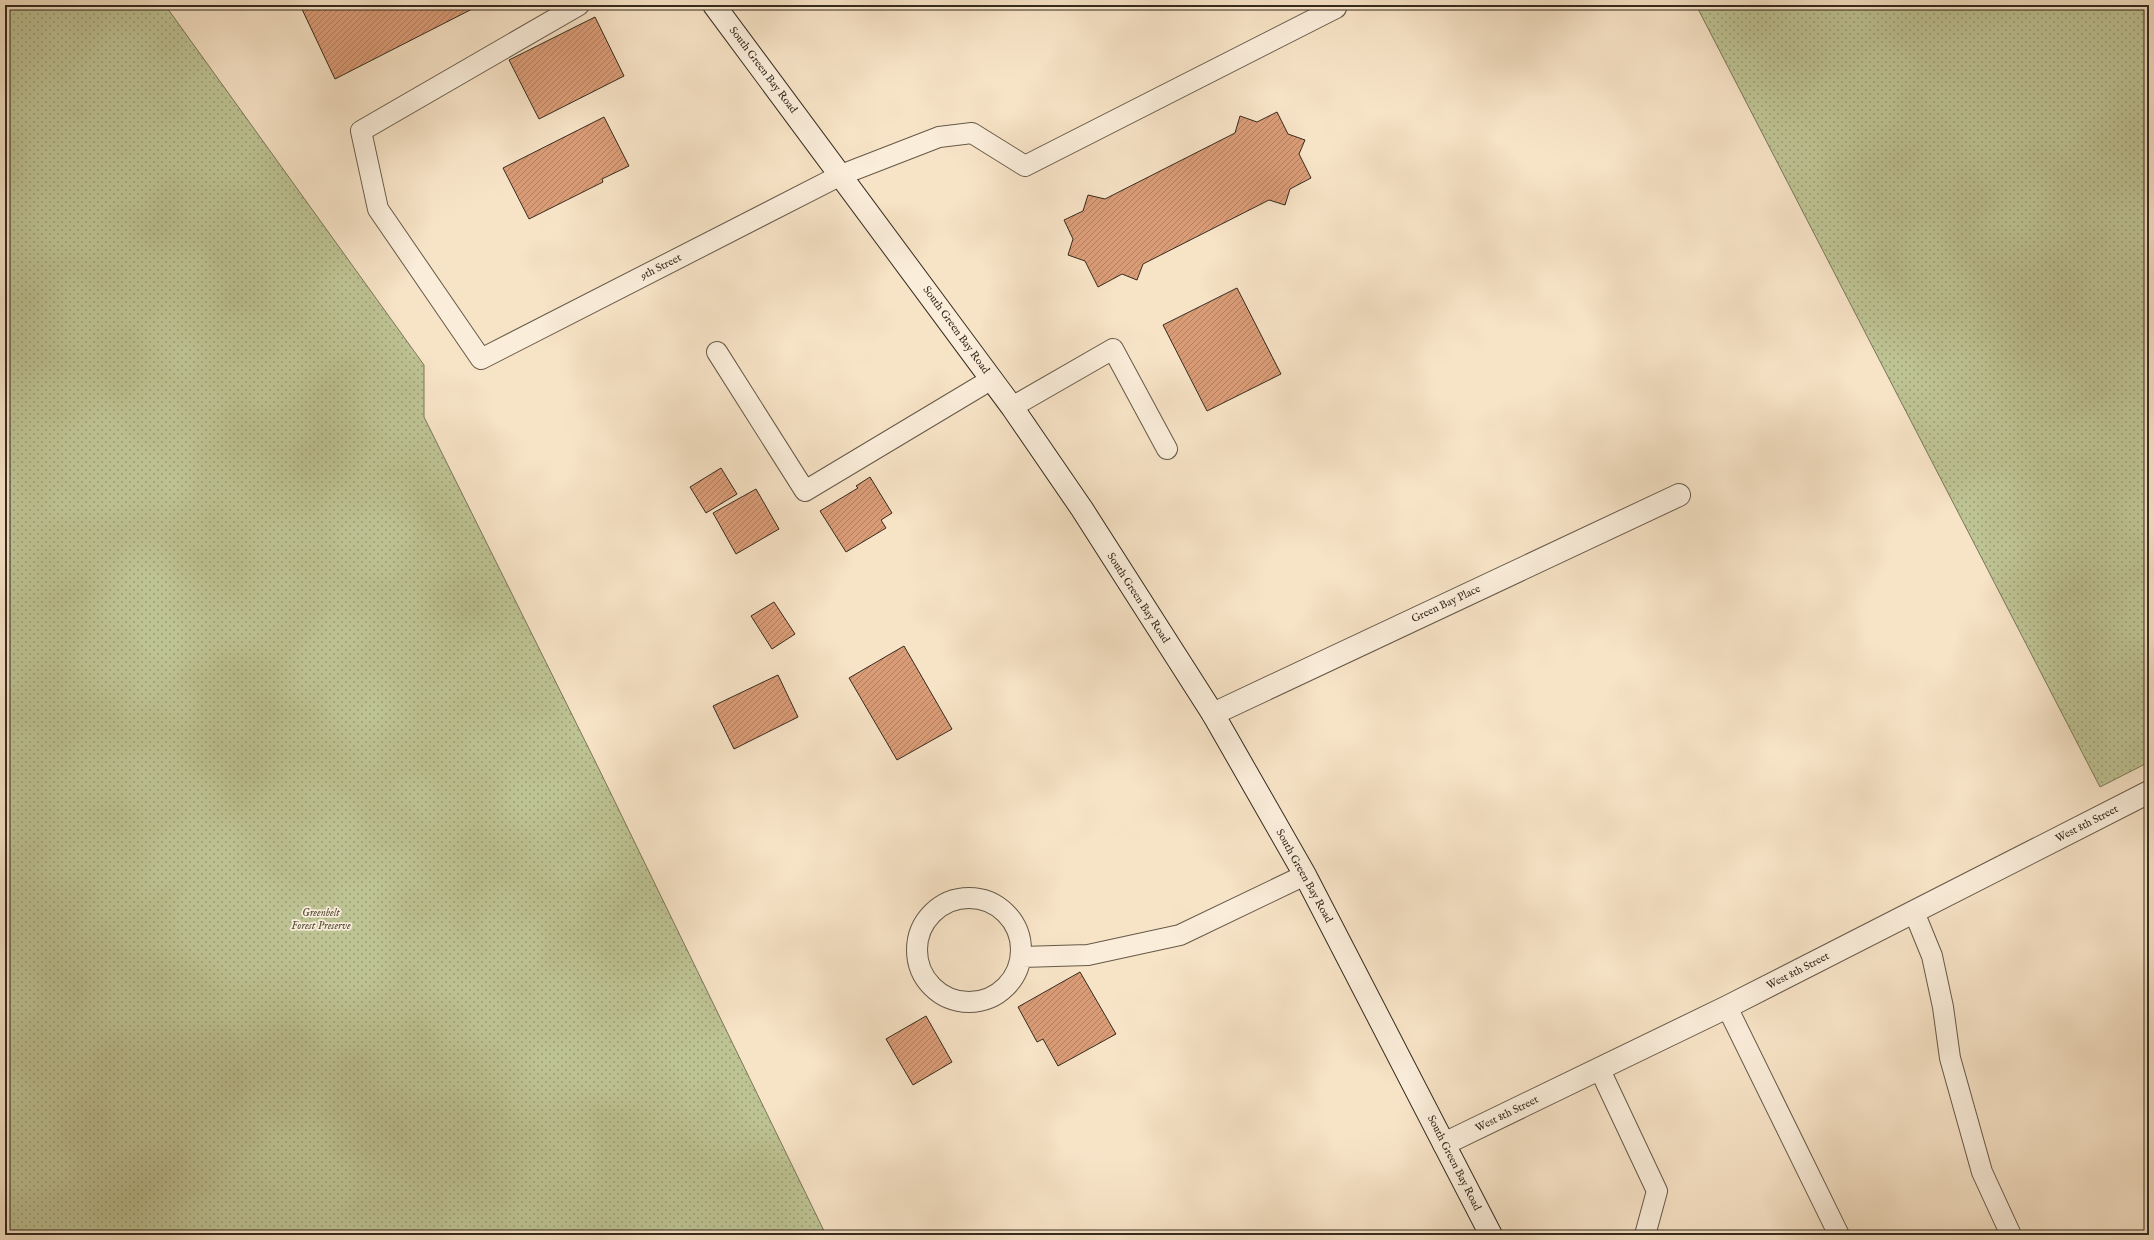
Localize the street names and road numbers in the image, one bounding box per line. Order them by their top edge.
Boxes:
street label: South Green Bay Road [726,24,800,116]
street label: 9th Street [637,251,684,284]
street label: South Green Bay Road [919,283,993,377]
street label: South Green Bay Road [1104,550,1173,646]
street label: Green Bay Place [1409,582,1483,626]
street label: West 8th Street [2053,802,2121,846]
street label: South Green Bay Road [1272,827,1336,925]
street label: West 8th Street [1764,949,1832,993]
street label: West 8th Street [1473,1093,1541,1135]
street label: South Green Bay Road [1424,1113,1484,1213]

